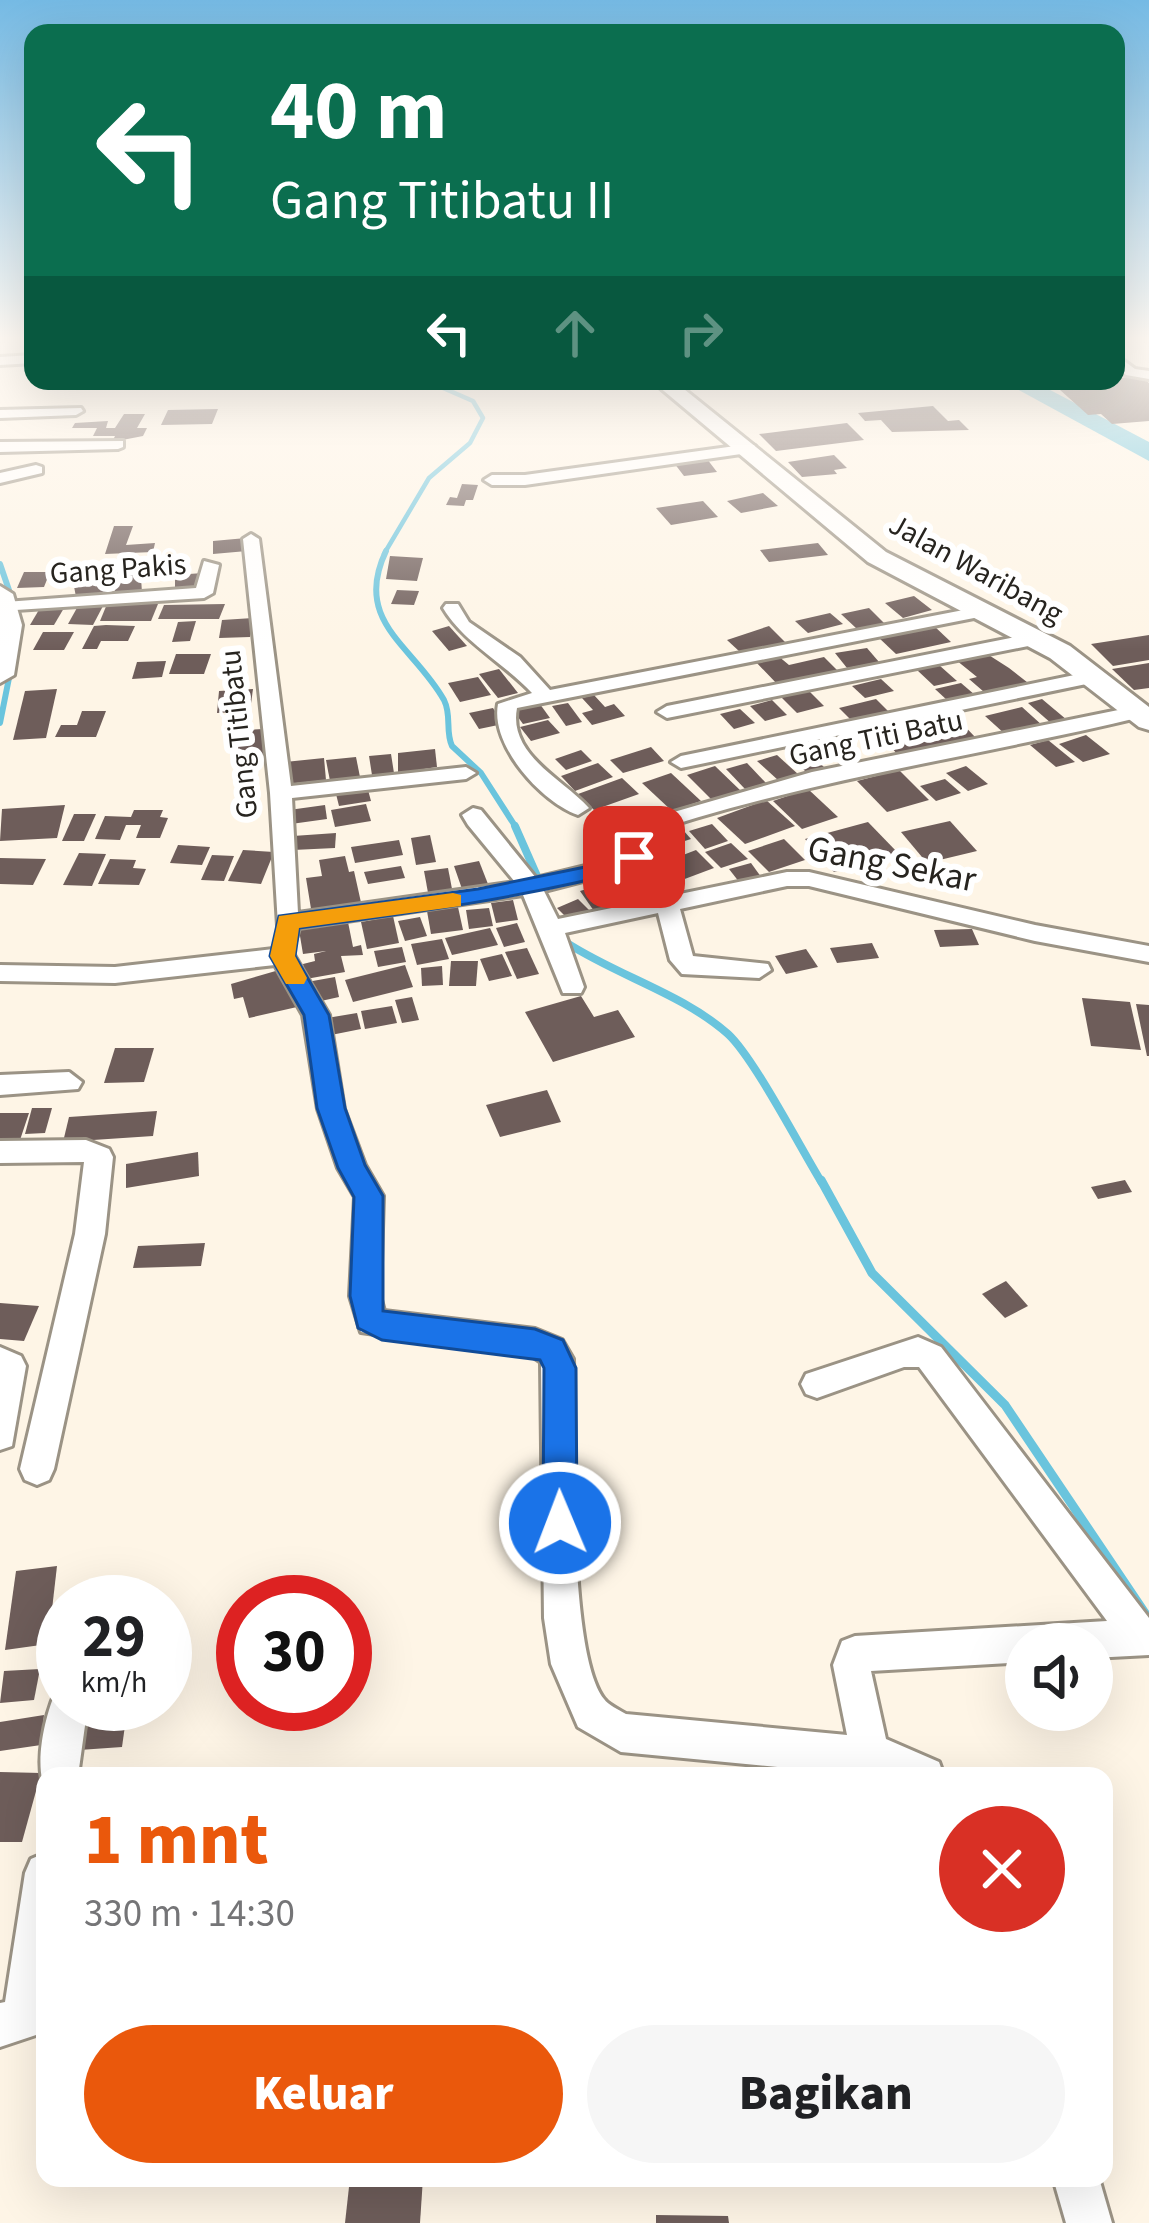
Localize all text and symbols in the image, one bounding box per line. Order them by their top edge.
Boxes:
text: 40 m [270,52,448,172]
icon: left [72,72,228,228]
text: Gang Titibatu II [270,163,614,240]
icon: left [416,300,482,366]
icon: ahead [542,300,608,366]
icon: right [668,300,734,366]
street label: Jalan Waribang [881,503,1071,635]
street label: Gang Pakis [48,543,188,595]
street label: Gang Titibatu [209,647,269,821]
street label: Gang Titi Batu [785,699,967,777]
pin [583,806,685,908]
street label: Gang Sekar [803,823,981,905]
icon: arrive [601,824,667,890]
position arrow [497,1460,623,1586]
speed limit sign: 30 [216,1575,372,1731]
text: 29 [82,1595,146,1680]
map controls [1005,1623,1113,1731]
button: sound [1005,1623,1113,1731]
text: km/h [81,1661,147,1704]
text: 1 mnt [84,1789,269,1892]
button: close [939,1806,1065,1932]
text: 330 m · 14:30 [84,1886,295,1942]
button: Keluar [84,2025,563,2163]
button: Bagikan [587,2025,1065,2163]

